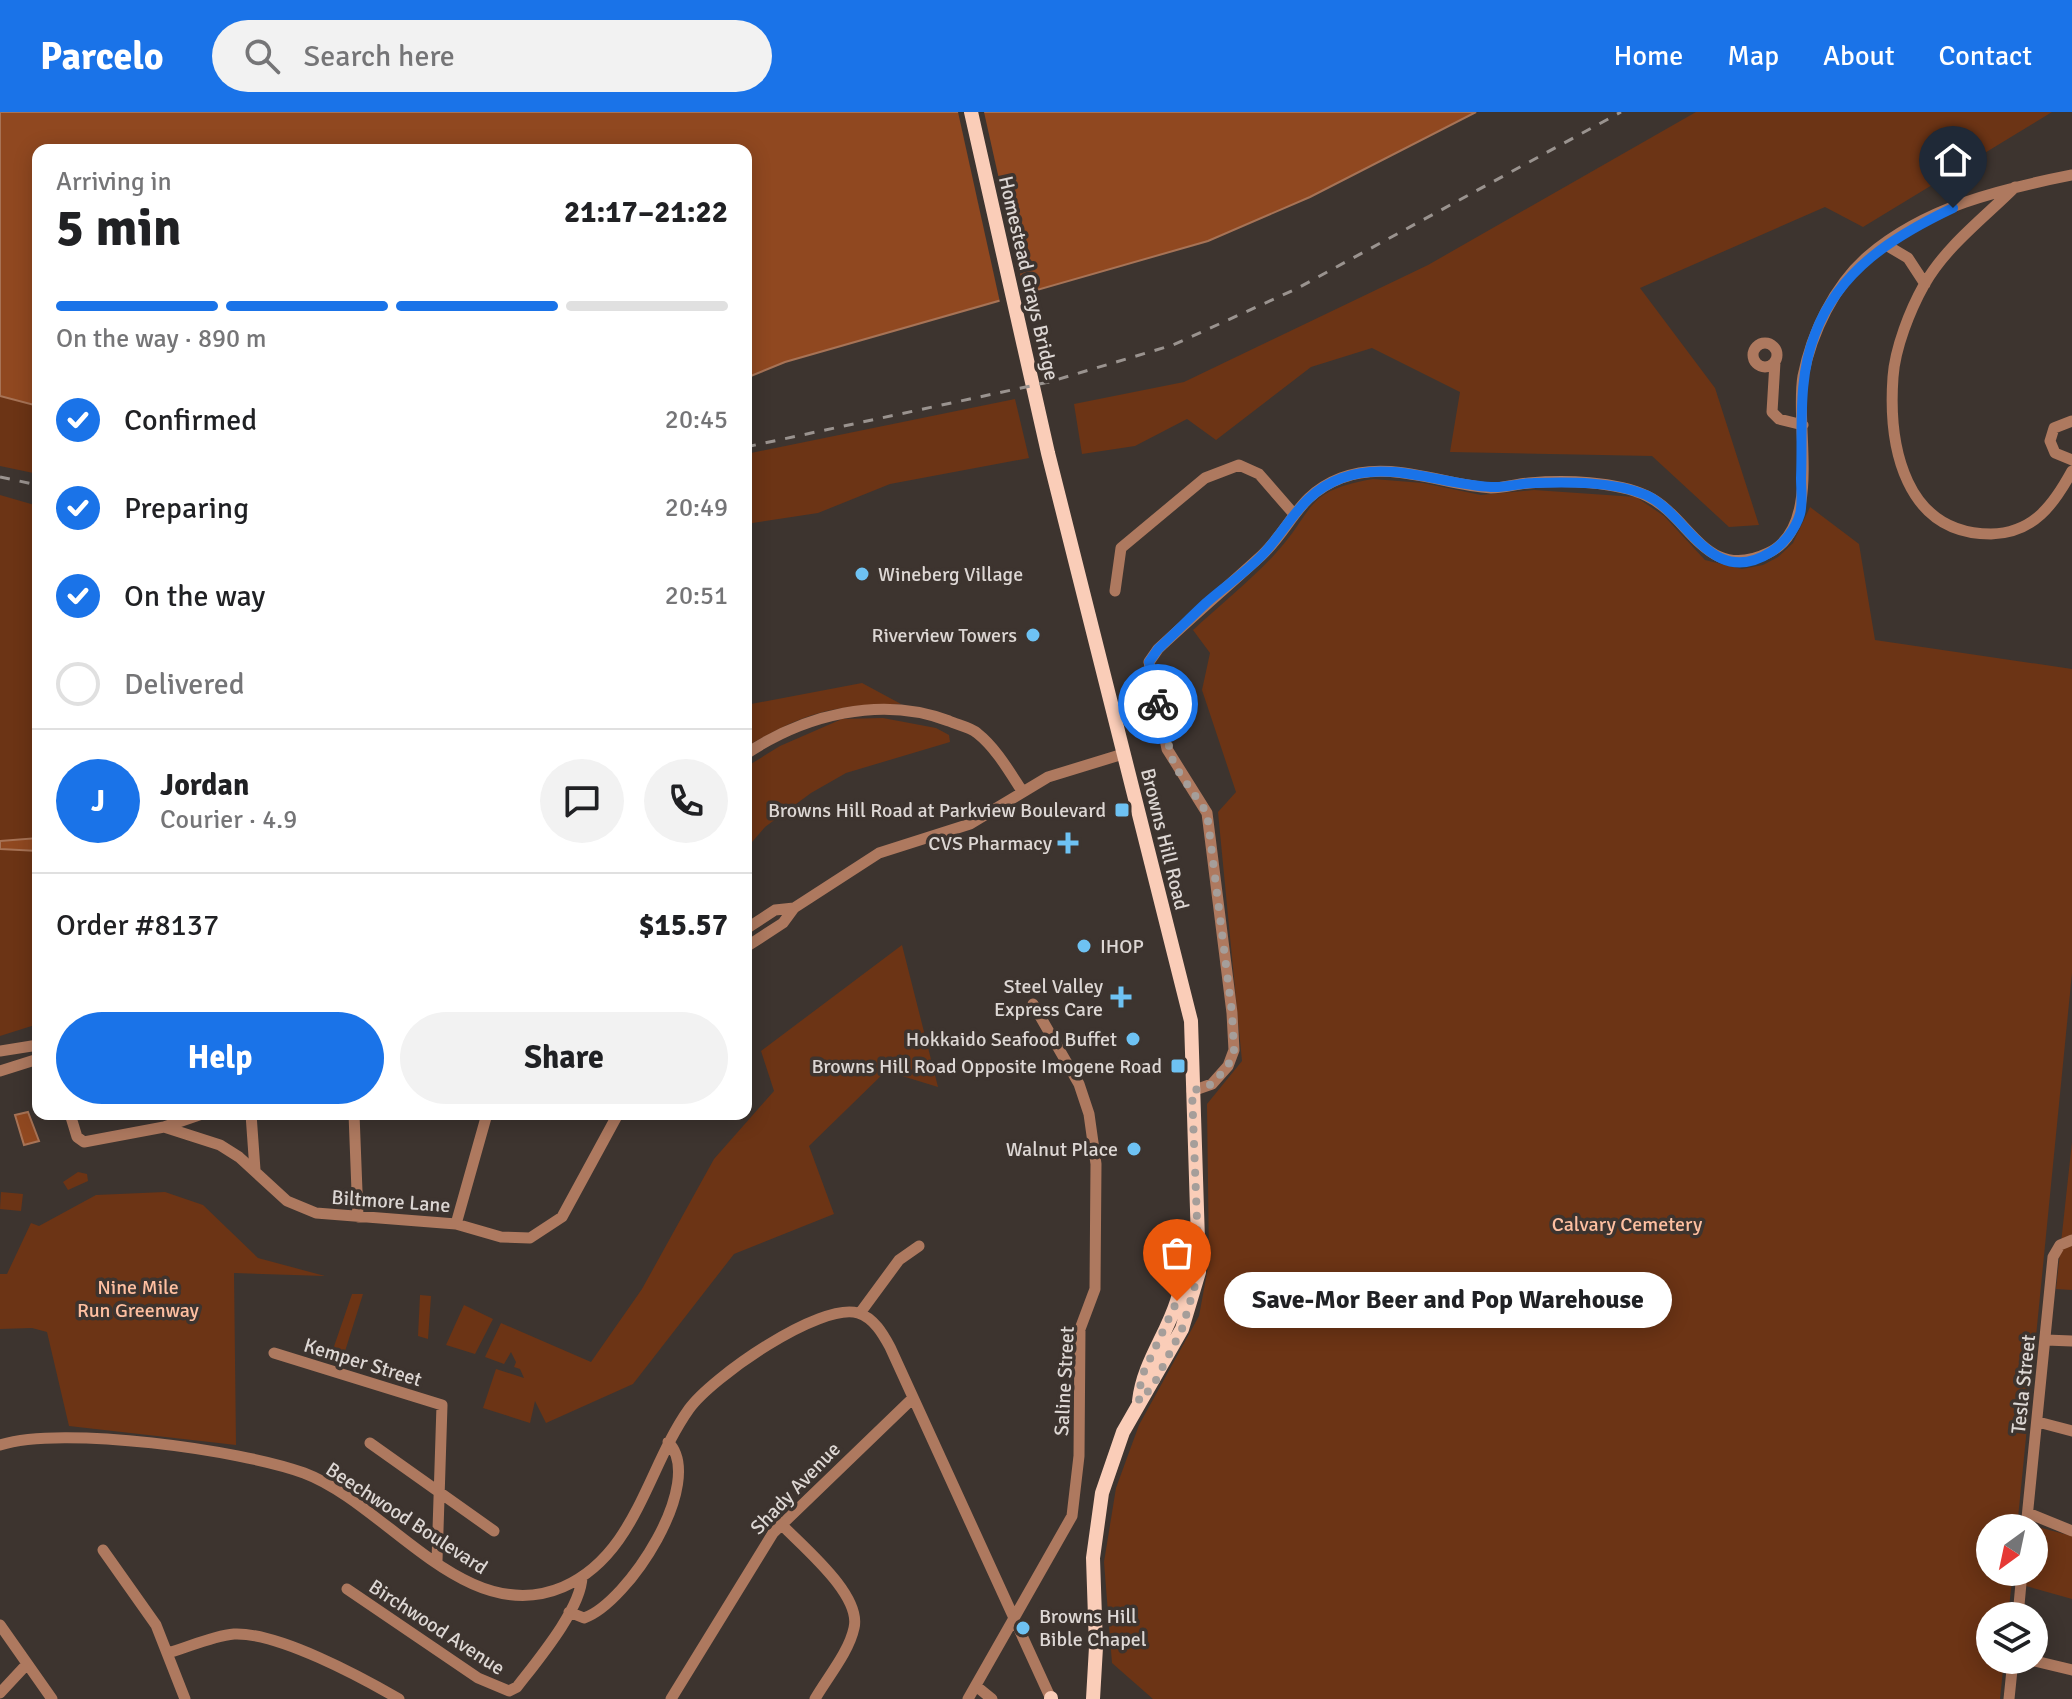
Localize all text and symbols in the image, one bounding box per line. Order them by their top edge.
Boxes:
search box [212,20,772,92]
text: Parcelo [40,33,164,80]
icon: search [240,34,284,78]
text: Search here [304,38,455,75]
text: Home [1614,39,1683,73]
text: Map [1727,39,1779,73]
text: About [1823,39,1895,73]
text: Contact [1939,39,2032,73]
pin [1919,126,1987,208]
icon: home [1931,138,1975,182]
text: Arriving in [56,166,172,198]
street label: Homestead Grays Bridge [993,173,1064,383]
text: 21:17–21:22 [564,194,728,231]
text: 5 min [56,196,182,260]
text: On the way · 890 m [56,323,266,355]
icon: check [56,398,100,442]
text: Confirmed [124,402,257,439]
text: 20:45 [665,404,728,436]
icon: check [56,486,100,530]
text: Preparing [124,490,249,527]
text: 20:49 [665,492,728,524]
place label: Wineberg Village [878,562,1023,587]
marker: Wineberg Village [853,565,871,583]
icon: check [56,574,100,618]
text: On the way [124,578,265,615]
text: 20:51 [665,580,728,612]
place label: Riverview Towers [871,623,1017,648]
marker: Riverview Towers [1024,626,1042,644]
courier [1118,664,1198,744]
text: Delivered [124,666,245,703]
icon: bike [1136,682,1180,726]
button: chat [540,759,624,843]
button: phone [644,759,728,843]
street label: Browns Hill Road [1135,766,1194,913]
text: Jordan [160,767,249,804]
text: J [91,783,105,820]
place label: Browns Hill Road at Parkview Boulevard [768,798,1106,823]
marker: Browns Hill Road at Parkview Boulevard [1113,801,1131,819]
text: Courier · 4.9 [160,804,297,836]
place label: CVS Pharmacy [928,831,1053,856]
marker: CVS Pharmacy [1059,834,1077,852]
text: Order #8137 [56,907,219,944]
text: $15.57 [638,907,728,944]
place label: IHOP [1100,934,1144,959]
marker: IHOP [1075,937,1093,955]
place label: Steel Valley Express Care [994,974,1104,1022]
marker: Steel Valley Express Care [1110,986,1132,1008]
button: Help [56,1012,384,1104]
button: Share [400,1012,728,1104]
place label: Hokkaido Seafood Buffet [906,1027,1117,1052]
marker: Hokkaido Seafood Buffet [1124,1030,1142,1048]
place label: Browns Hill Road Opposite Imogene Road [811,1054,1162,1079]
marker: Browns Hill Road Opposite Imogene Road [1169,1057,1187,1075]
place label: Walnut Place [1006,1137,1118,1162]
marker: Walnut Place [1125,1140,1143,1158]
street label: Biltmore Lane [331,1185,451,1218]
park label: Calvary Cemetery [1552,1212,1703,1237]
pin [1143,1219,1211,1301]
icon: bag [1155,1231,1199,1275]
callout: Save-Mor Beer and Pop Warehouse [1225,1273,1673,1329]
park label: Nine Mile Run Greenway [77,1275,200,1323]
text: Save-Mor Beer and Pop Warehouse [1252,1284,1644,1316]
street label: Saline Street [1049,1326,1080,1437]
street label: Kemper Street [301,1333,425,1392]
street label: Tesla Street [2006,1333,2041,1435]
street label: Shady Avenue [745,1437,846,1540]
street label: Beechwood Boulevard [321,1457,492,1580]
north arrow [1976,1514,2048,1586]
map controls [1976,1514,2048,1674]
street label: Birchwood Avenue [364,1574,509,1681]
button: layers [1976,1602,2048,1674]
place label: Browns Hill Bible Chapel [1039,1604,1147,1652]
marker: Browns Hill Bible Chapel [1014,1619,1032,1637]

